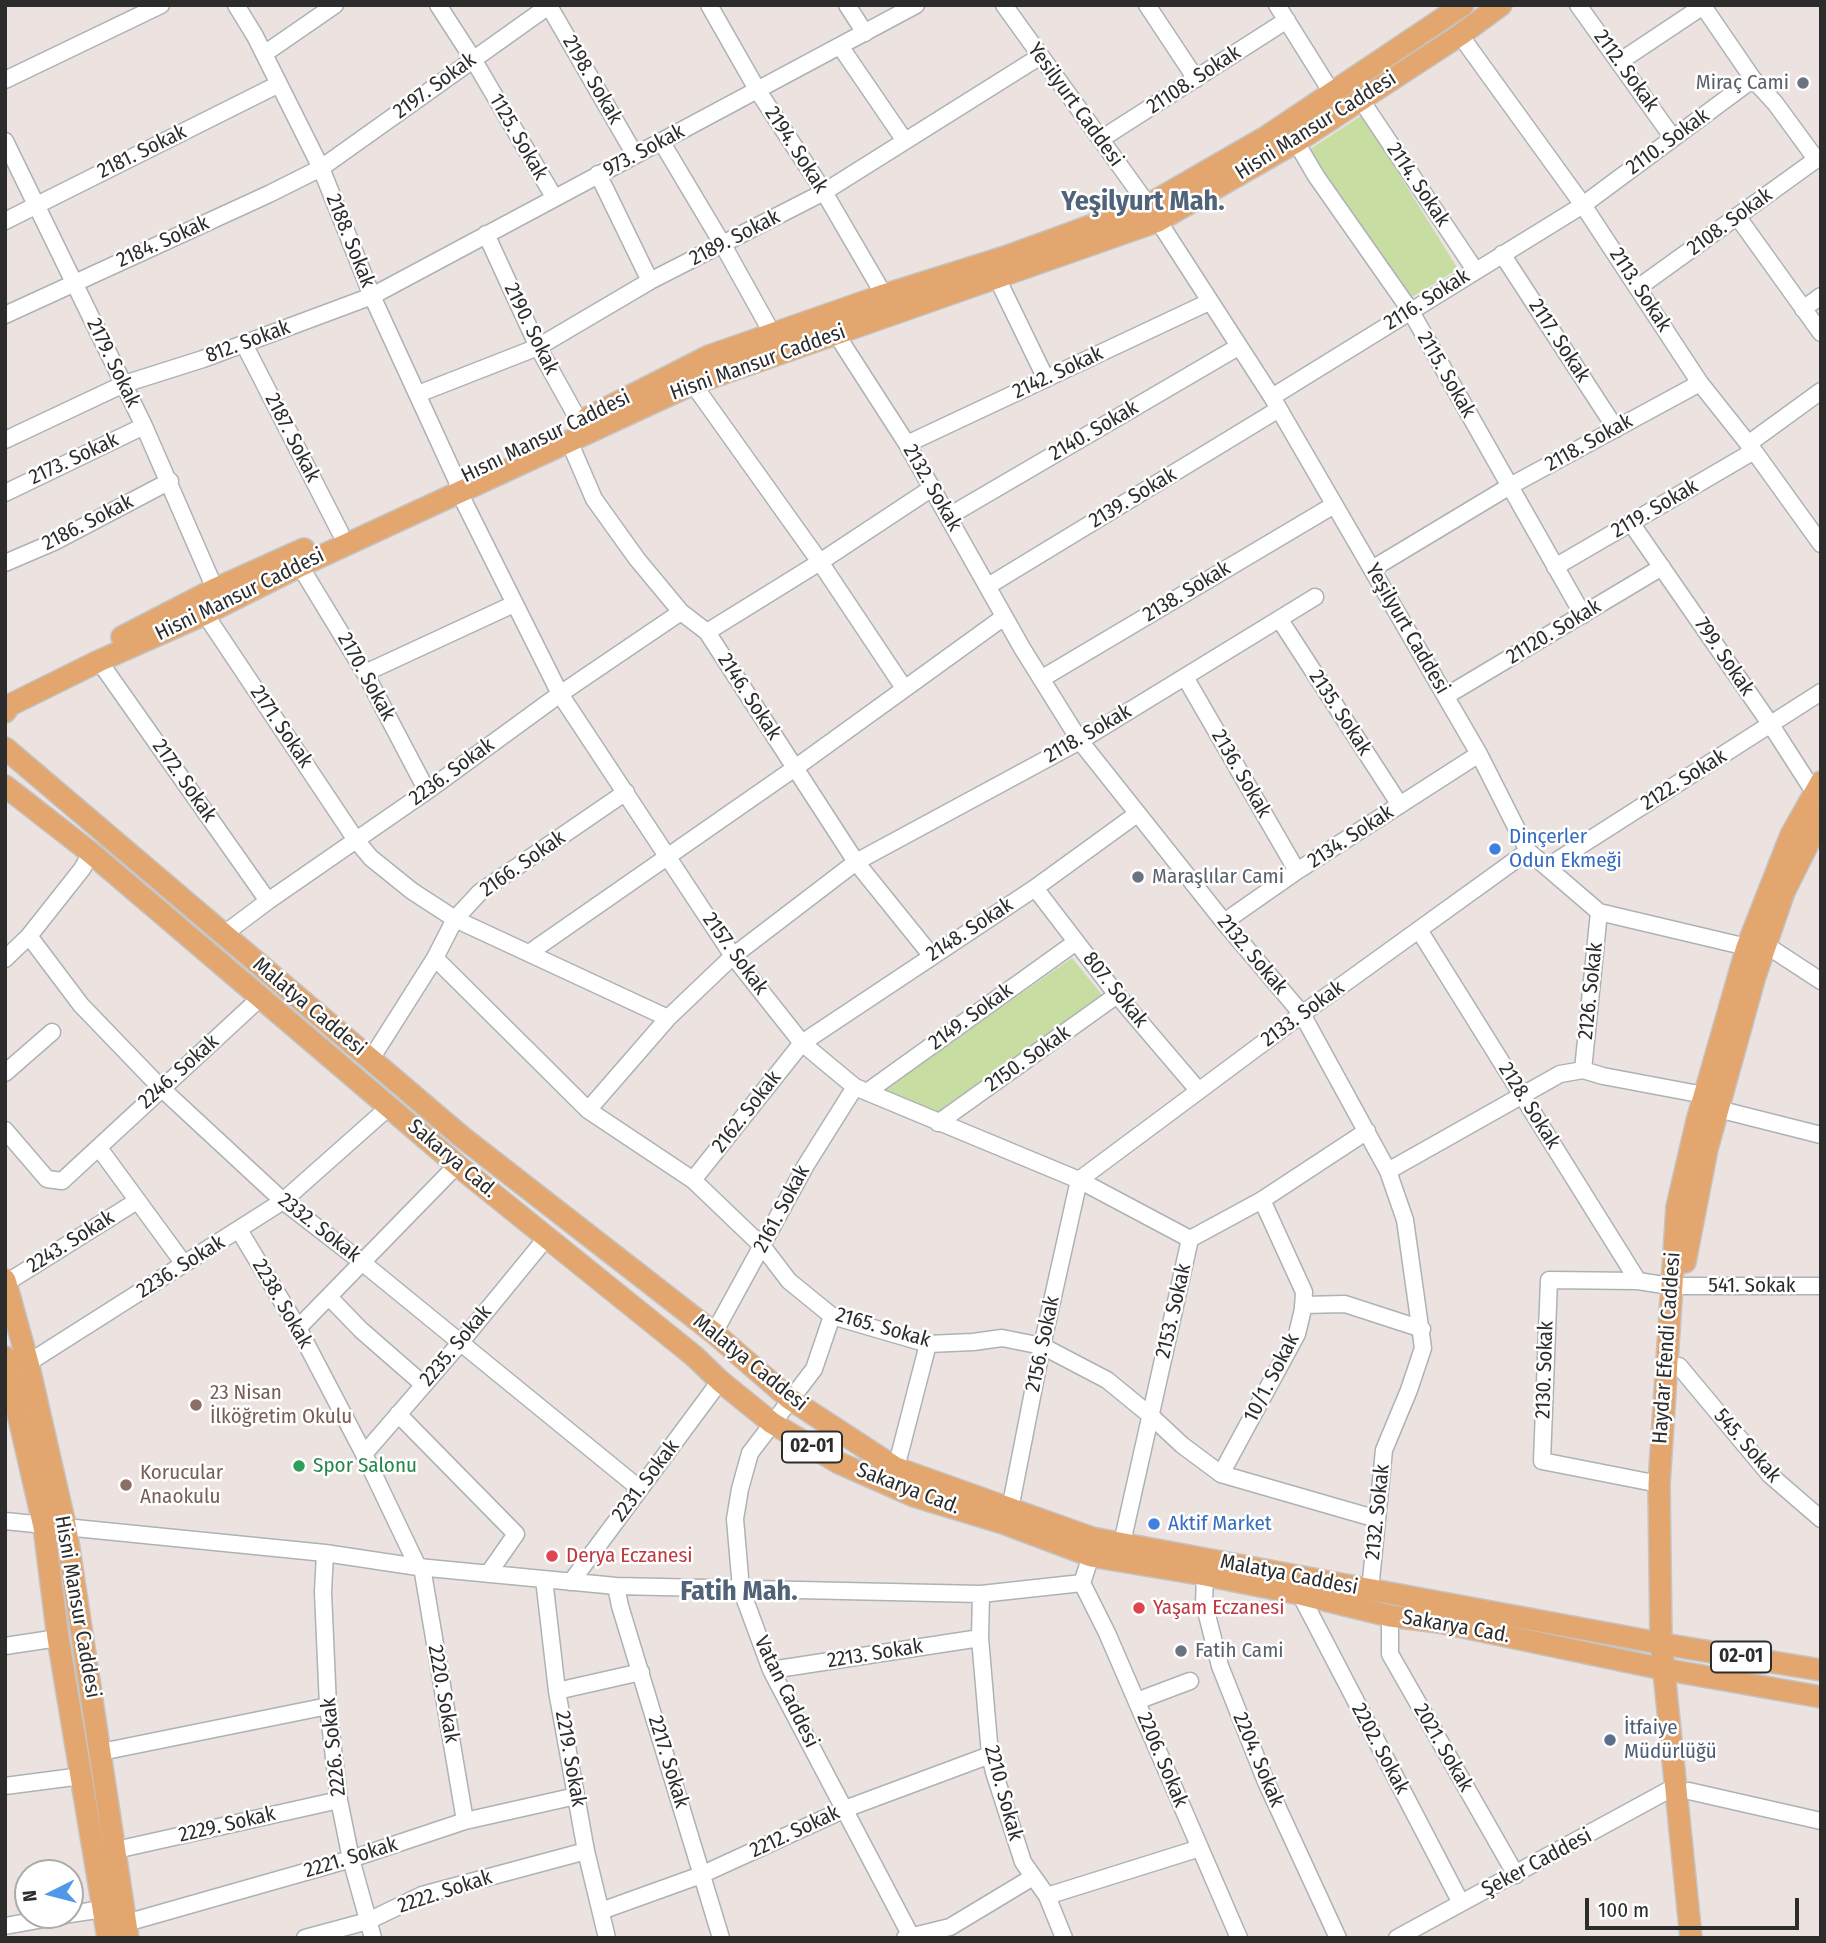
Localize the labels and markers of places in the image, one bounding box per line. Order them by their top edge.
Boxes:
place label: Miraç Cami [1696,70,1789,96]
marker: Miraç Cami [1795,75,1811,91]
place label: Dinçerler Odun Ekmeği [1509,824,1622,874]
marker: Dinçerler Odun Ekmeği [1487,841,1503,857]
place label: Maraşlılar Cami [1152,864,1284,890]
marker: Maraşlılar Cami [1130,869,1146,885]
place label: 23 Nisan İlköğretim Okulu [210,1380,352,1430]
marker: 23 Nisan İlköğretim Okulu [188,1397,204,1413]
place label: Spor Salonu [313,1453,417,1479]
marker: Spor Salonu [291,1458,307,1474]
place label: Korucular Anaokulu [140,1460,223,1510]
marker: Korucular Anaokulu [118,1477,134,1493]
place label: Aktif Market [1168,1511,1272,1537]
marker: Aktif Market [1146,1516,1162,1532]
place label: Derya Eczanesi [566,1543,693,1569]
marker: Derya Eczanesi [544,1548,560,1564]
place label: Yaşam Eczanesi [1153,1595,1285,1621]
marker: Yaşam Eczanesi [1131,1600,1147,1616]
place label: Fatih Cami [1195,1638,1284,1664]
marker: Fatih Cami [1173,1643,1189,1659]
place label: İtfaiye Müdürlüğü [1624,1715,1717,1765]
marker: İtfaiye Müdürlüğü [1602,1732,1618,1748]

